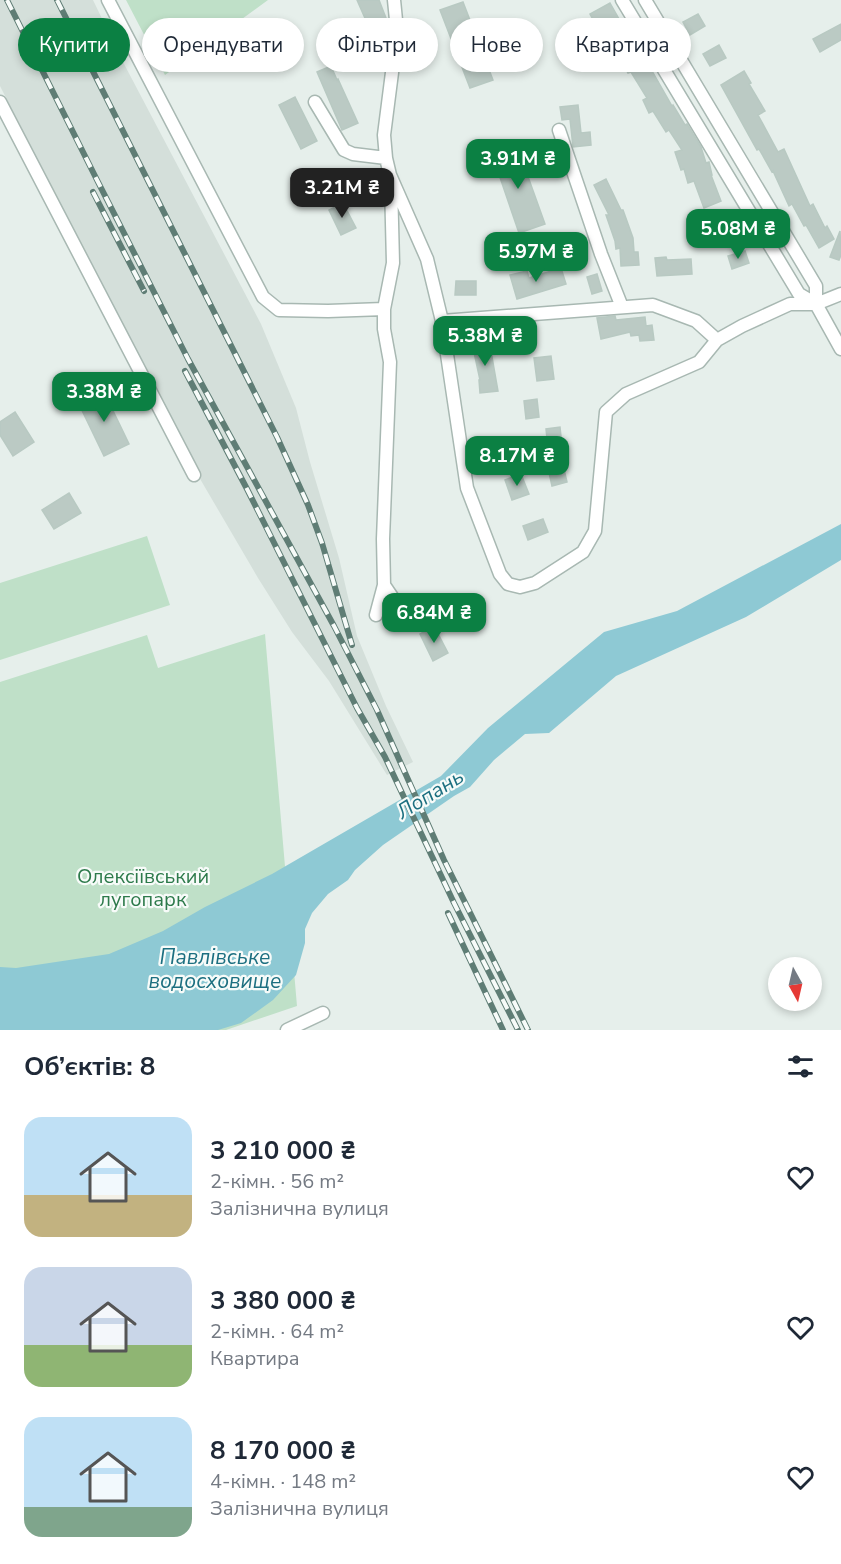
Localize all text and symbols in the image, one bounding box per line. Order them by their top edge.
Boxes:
chip: Купити [18,18,130,72]
chip: Орендувати [142,18,304,72]
chip: Фільтри [316,18,438,72]
chip: Нове [450,18,543,72]
chip: Квартира [555,18,691,72]
pin: 3.91M ₴ [463,139,573,190]
text: 3.91M ₴ [480,145,556,172]
pin: 3.21M ₴ [287,168,397,219]
text: 3.21M ₴ [304,174,380,201]
pin: 5.08M ₴ [683,209,793,260]
text: 5.08M ₴ [700,215,776,242]
pin: 5.97M ₴ [481,232,591,283]
text: 5.97M ₴ [498,238,574,265]
pin: 5.38M ₴ [430,316,540,367]
text: 5.38M ₴ [447,322,523,349]
pin: 3.38M ₴ [49,372,159,423]
text: 3.38M ₴ [66,378,142,405]
pin: 8.17M ₴ [462,436,572,487]
text: 8.17M ₴ [479,442,555,469]
pin: 6.84M ₴ [379,593,489,644]
text: 6.84M ₴ [396,599,472,626]
water label: Лопань [390,762,469,826]
park label: Олексіївський лугопарк [77,863,209,913]
water label: Павлівське водосховище [149,943,281,995]
north arrow [768,957,822,1011]
map controls [768,957,822,1011]
text: Об’єктів: 8 [24,1049,155,1084]
icon: filters [784,1050,817,1083]
text: 3 210 000 ₴ [210,1133,356,1168]
icon: home [72,1141,144,1213]
icon: heart [784,1161,817,1194]
text: 2-кімн. · 56 m² [210,1168,344,1195]
text: Залізнична вулиця [210,1195,389,1222]
text: 3 380 000 ₴ [210,1283,356,1318]
icon: home [72,1291,144,1363]
icon: heart [784,1311,817,1344]
text: 2-кімн. · 64 m² [210,1318,344,1345]
text: Квартира [210,1345,300,1372]
text: 8 170 000 ₴ [210,1433,356,1468]
icon: home [72,1441,144,1513]
icon: heart [784,1461,817,1494]
text: 4-кімн. · 148 m² [210,1468,356,1495]
text: Залізнична вулиця [210,1495,389,1522]

